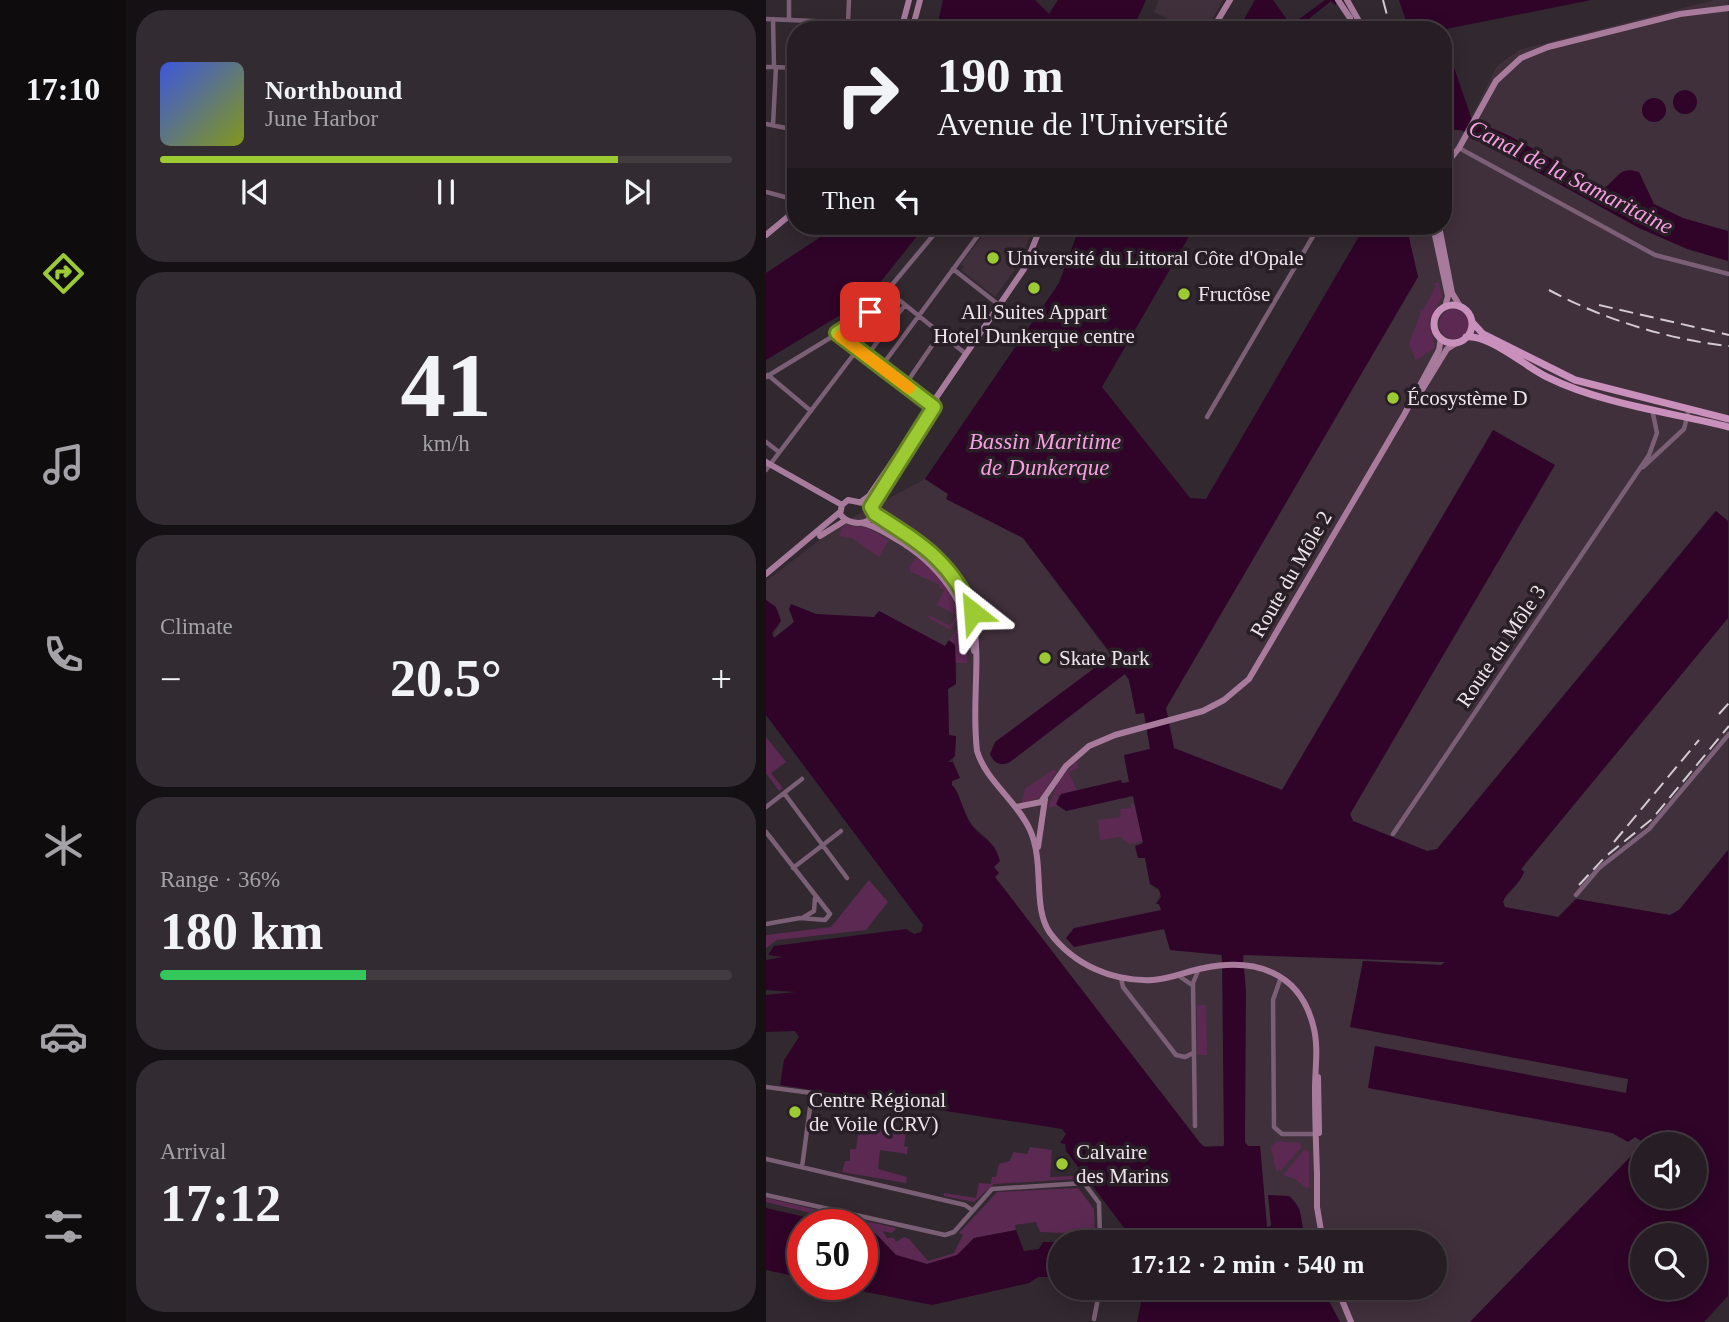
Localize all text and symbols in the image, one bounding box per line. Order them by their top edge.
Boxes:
text: 190 m [937,48,1064,103]
icon: right [822,49,913,140]
text: 17:10 [26,71,100,107]
text: Northbound [265,76,402,105]
text: June Harbor [265,106,378,131]
text: Avenue de l'Université [937,106,1228,142]
water label: Canal de la Samaritaine [1465,115,1677,239]
icon: previous [236,173,274,211]
icon: pause [427,173,465,211]
icon: next [618,173,656,211]
icon: left [889,182,927,220]
text: Then [822,186,875,215]
place label: Université du Littoral Côte d'Opale [1007,246,1304,270]
icon: directions [39,249,88,298]
marker: Université du Littoral Côte d'Opale [985,250,1001,266]
marker: All Suites Appart Hotel Dunkerque centre [1026,280,1042,296]
pin [840,282,900,342]
place label: Fructôse [1198,282,1270,306]
marker: Fructôse [1176,286,1192,302]
icon: arrive [851,293,889,331]
place label: All Suites Appart Hotel Dunkerque centre [933,300,1135,348]
text: 41 [401,335,492,436]
place label: Écosystème D [1407,386,1528,410]
marker: Écosystème D [1385,390,1401,406]
water label: Bassin Maritime de Dunkerque [969,429,1121,480]
text: km/h [422,431,470,456]
icon: music [39,440,88,489]
street label: Route du Môle 2 [1245,507,1337,641]
position arrow [936,575,1010,649]
street label: Route du Môle 3 [1451,581,1551,711]
text: Climate [160,614,233,639]
icon: phone [39,630,88,679]
place label: Skate Park [1059,646,1150,670]
text: 20.5° [390,650,502,707]
marker: Skate Park [1037,650,1053,666]
text: − [160,658,181,700]
text: + [711,658,732,700]
icon: climate [39,821,88,870]
text: Range · 36% [160,867,280,892]
text: 180 km [160,903,323,960]
icon: car [39,1012,88,1061]
place label: Centre Régional de Voile (CRV) [809,1088,946,1136]
marker: Centre Régional de Voile (CRV) [787,1104,803,1120]
map controls [1630,1132,1707,1300]
button: sound [1630,1132,1707,1209]
text: Arrival [160,1139,226,1164]
place label: Calvaire des Marins [1076,1140,1169,1188]
marker: Calvaire des Marins [1054,1156,1070,1172]
text: 17:12 [160,1175,281,1232]
icon: filters [39,1202,88,1251]
speed limit sign: 50 [787,1209,878,1300]
button: search [1630,1223,1707,1300]
text: 17:12 · 2 min · 540 m [1131,1250,1365,1279]

